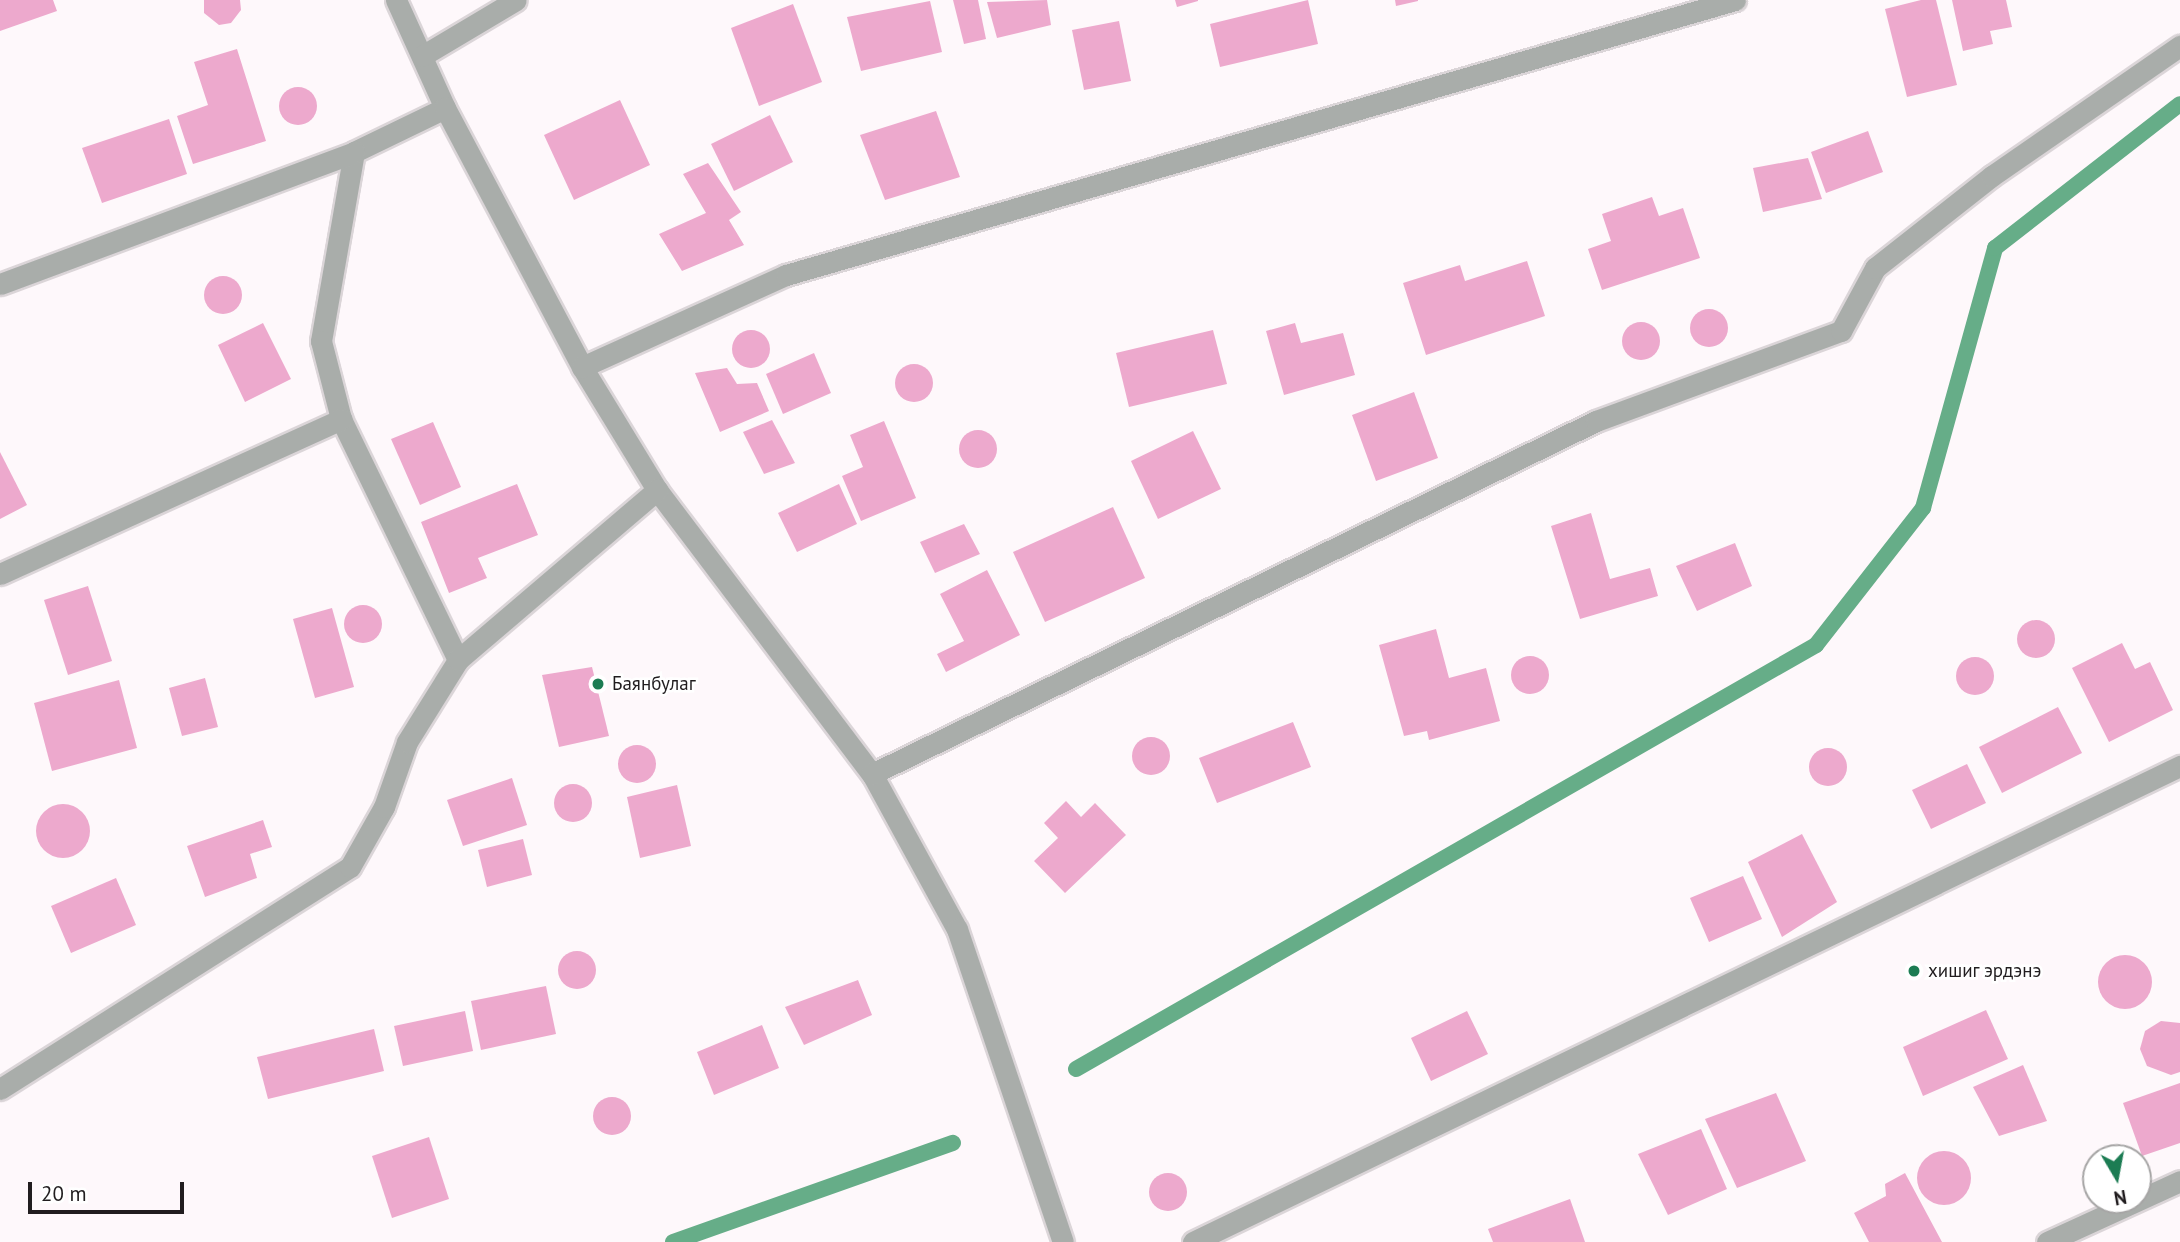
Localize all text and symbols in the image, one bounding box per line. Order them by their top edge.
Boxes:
place label: Баянбулаг [612,673,696,695]
marker: Баянбулаг [590,676,606,692]
place label: хишиг эрдэнэ [1928,960,2042,982]
marker: хишиг эрдэнэ [1906,963,1922,979]
north arrow [2082,1144,2152,1214]
scale bar [32,1168,187,1212]
text: 20 m [41,1180,87,1207]
text: N [2112,1185,2129,1211]

